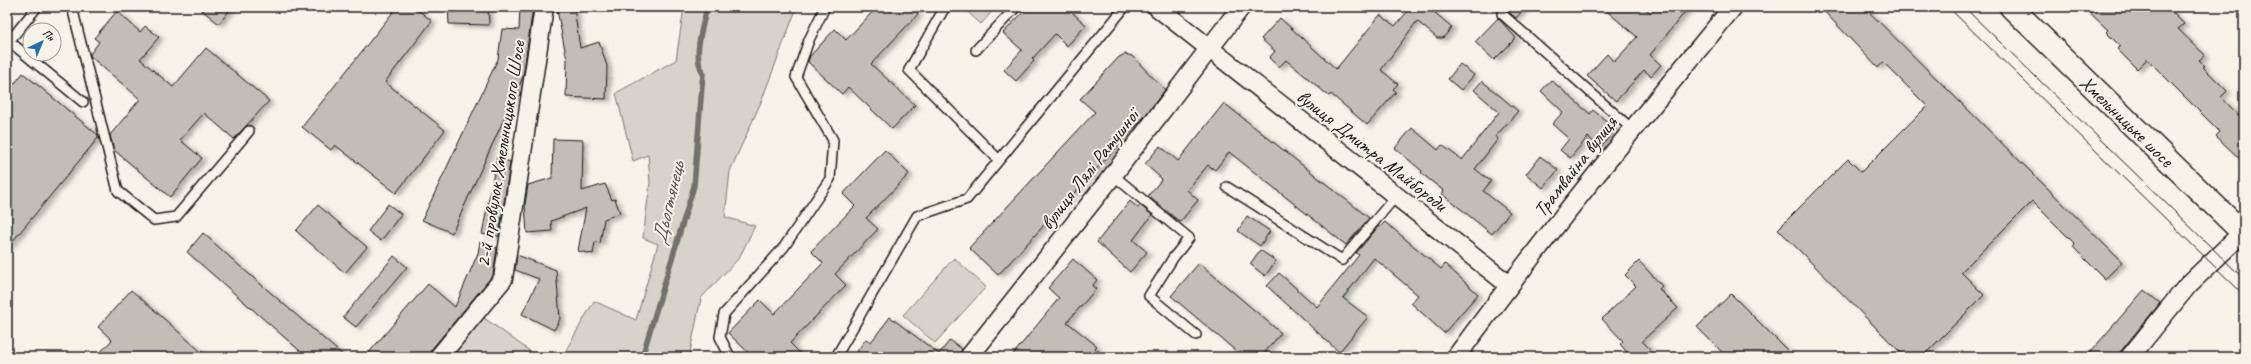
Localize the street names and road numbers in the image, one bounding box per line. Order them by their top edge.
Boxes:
street label: 2-й провулок Хмельницького Шосе [470,38,531,269]
street label: Хмельницьке шосе [2074,70,2180,173]
street label: вулиця Дмитра Майбороди [1292,84,1453,218]
street label: вулиця Лялі Ратушної [1035,101,1147,235]
street label: Трамвайна вулиця [1528,110,1623,222]

